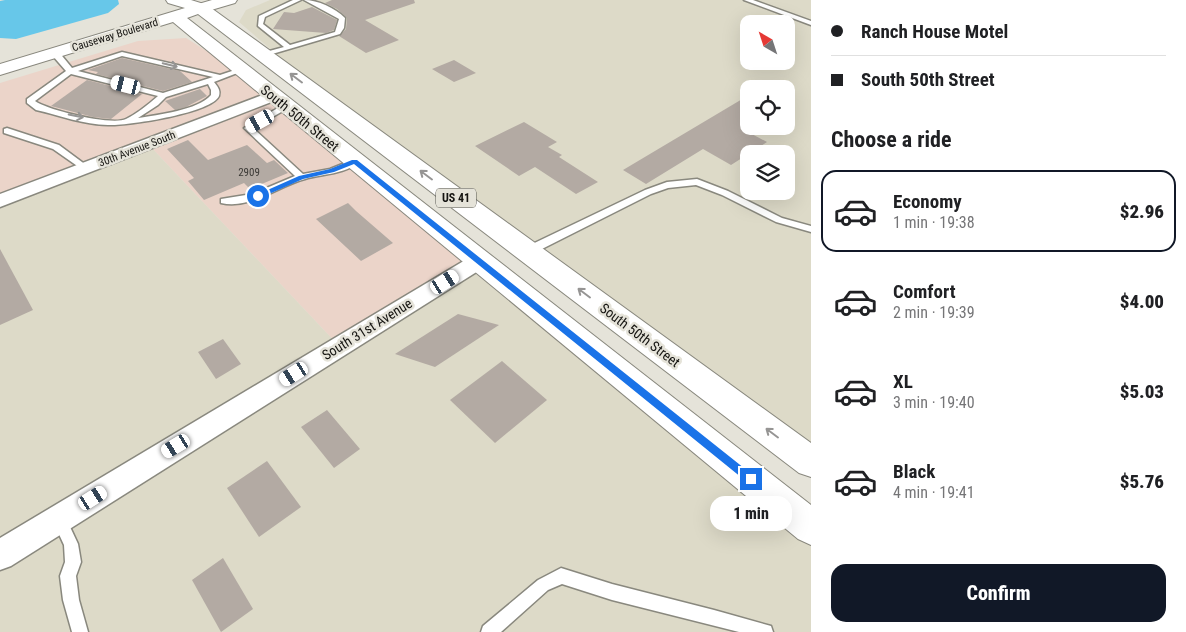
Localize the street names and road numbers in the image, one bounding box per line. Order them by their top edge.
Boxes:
street label: Causeway Boulevard [70,16,160,54]
street label: South 50th Street [258,82,342,154]
street label: 30th Avenue South [97,128,177,170]
road number: US 41 [436,188,476,208]
street label: South 31st Avenue [319,295,415,363]
street label: South 50th Street [597,300,683,370]

